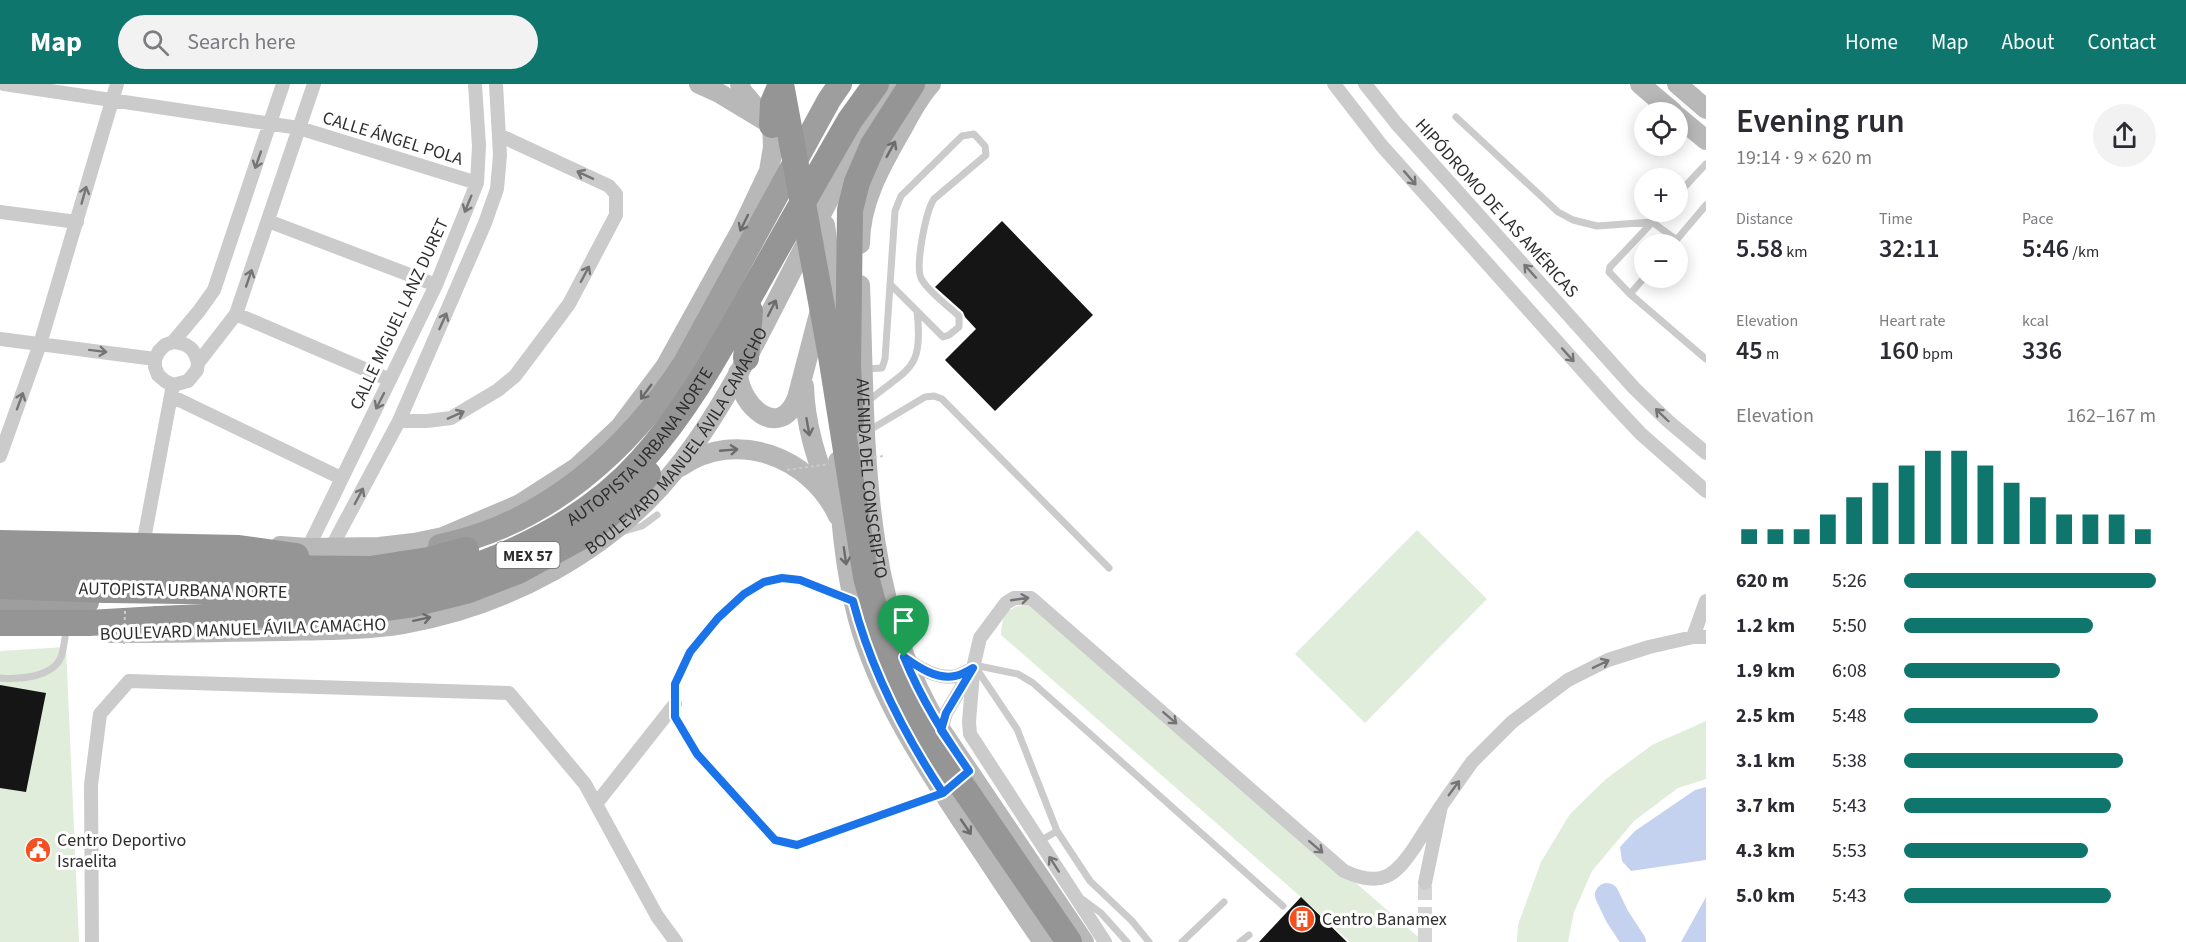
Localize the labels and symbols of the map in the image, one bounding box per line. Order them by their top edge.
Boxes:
street label: CALLE ÁNGEL POLA [320,105,466,172]
street label: HIPÓDROMO DE LAS AMÉRICAS [1409,113,1584,303]
one-way arrow [885,141,897,158]
one-way arrow [252,150,263,169]
one-way arrow [577,168,595,180]
one-way arrow [1403,170,1417,185]
one-way arrow [79,186,90,205]
one-way arrow [462,194,473,212]
street label: CALLE MIGUEL LANZ DURET [344,214,455,414]
one-way arrow [737,214,749,232]
one-way arrow [1523,264,1537,279]
one-way arrow [579,266,591,283]
one-way arrow [244,269,255,288]
one-way arrow [767,299,778,317]
one-way arrow [437,312,449,330]
street label: BOULEVARD MANUEL ÁVILA CAMACHO [580,323,774,561]
one-way arrow [87,346,107,357]
one-way arrow [1561,347,1575,362]
street label: AUTOPISTA URBANA NORTE [562,362,719,532]
street label: AVENIDA DEL CONSCRIPTO [850,378,894,581]
one-way arrow [640,383,652,399]
one-way arrow [374,391,386,409]
one-way arrow [15,392,26,411]
one-way arrow [1654,408,1669,422]
one-way arrow [446,409,464,420]
one-way arrow [803,417,814,436]
one-way arrow [718,444,738,455]
one-way arrow [353,488,365,506]
road number: MEX 57 [496,542,560,568]
one-way arrow [840,545,851,565]
street label: AUTOPISTA URBANA NORTE [78,576,288,605]
one-way arrow [1010,594,1029,605]
pin [878,595,929,657]
street label: BOULEVARD MANUEL ÁVILA CAMACHO [99,612,387,647]
one-way arrow [413,613,432,625]
one-way arrow [1591,657,1609,669]
one-way arrow [1162,711,1177,725]
one-way arrow [1448,780,1460,796]
one-way arrow [960,818,972,835]
place label: Centro Deportivo Israelita [57,828,186,874]
public building icon: Centro Deportivo Israelita [23,835,53,865]
one-way arrow [1308,840,1324,853]
one-way arrow [1048,856,1060,873]
building icon: Centro Banamex [1287,904,1317,934]
place label: Centro Banamex [1322,907,1447,932]

